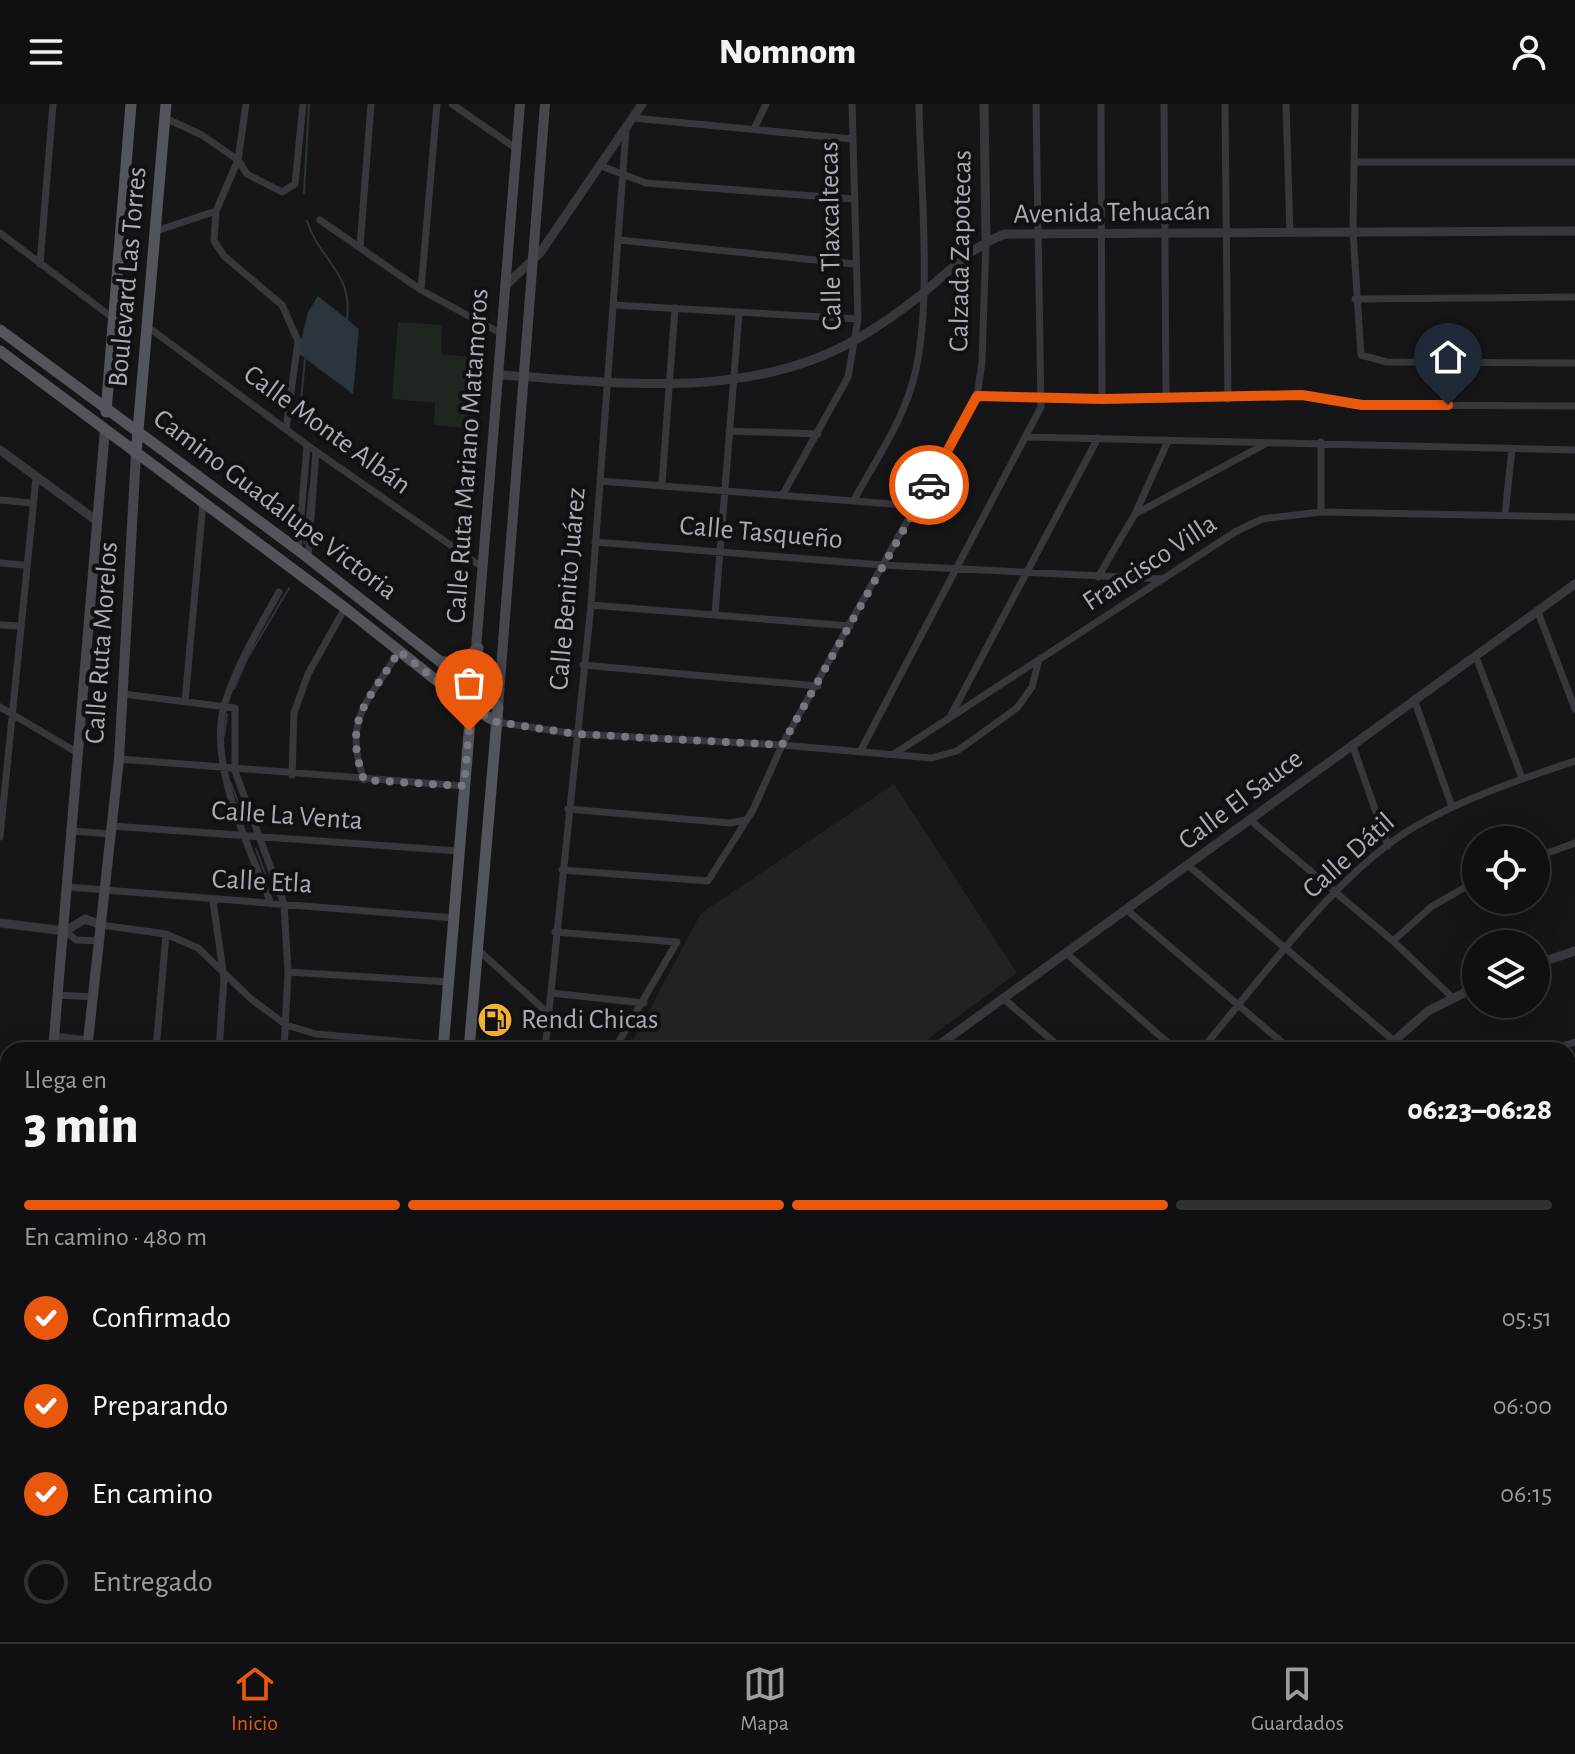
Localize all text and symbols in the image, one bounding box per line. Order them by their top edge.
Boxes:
icon: menu [24,30,68,74]
icon: person [1507,30,1551,74]
text: Nomnom [719,34,856,70]
street label: Calle Tlaxcaltecas [815,141,847,331]
street label: Calzada Zapotecas [945,150,977,352]
street label: Boulevard Las Torres [104,166,152,388]
street label: Avenida Tehuacán [1013,197,1211,229]
street label: Calle Ruta Mariano Matamoros [442,288,494,624]
pin [1414,323,1482,405]
icon: home [1426,335,1470,379]
street label: Calle Monte Albán [238,360,416,500]
street label: Camino Guadalupe Victoria [148,404,402,606]
courier [889,445,969,525]
icon: car [907,463,951,507]
street label: Calle Benito Juárez [545,486,591,692]
street label: Francisco Villa [1078,509,1222,617]
street label: Calle Tasqueño [678,512,844,554]
street label: Calle Ruta Morelos [81,541,123,745]
pin [435,649,503,731]
icon: bag [447,661,491,705]
street label: Calle El Sauce [1174,744,1308,856]
street label: Calle La Venta [210,797,364,835]
street label: Calle Dátil [1298,808,1400,904]
map controls [1462,826,1550,1018]
button: locate [1462,826,1550,914]
street label: Calle Etla [211,865,313,899]
button: layers [1462,930,1550,1018]
fuel station icon: Rendi Chicas [476,1001,514,1039]
place label: Rendi Chicas [521,1006,658,1034]
text: Llega en [24,1067,107,1093]
text: 06:23–06:28 [1407,1095,1552,1125]
text: 3 min [24,1100,138,1152]
text: En camino · 480 m [24,1224,207,1250]
icon: check [24,1296,68,1340]
text: Confirmado [92,1303,231,1333]
text: 05:51 [1502,1305,1552,1331]
icon: check [24,1384,68,1428]
text: Preparando [92,1391,228,1421]
text: 06:00 [1493,1393,1552,1419]
icon: check [24,1472,68,1516]
text: En camino [92,1479,213,1509]
text: 06:15 [1500,1481,1552,1507]
text: Entregado [92,1567,213,1597]
tab: Inicio [231,1662,278,1736]
tab: Mapa [740,1662,789,1736]
tab: Guardados [1251,1662,1344,1736]

